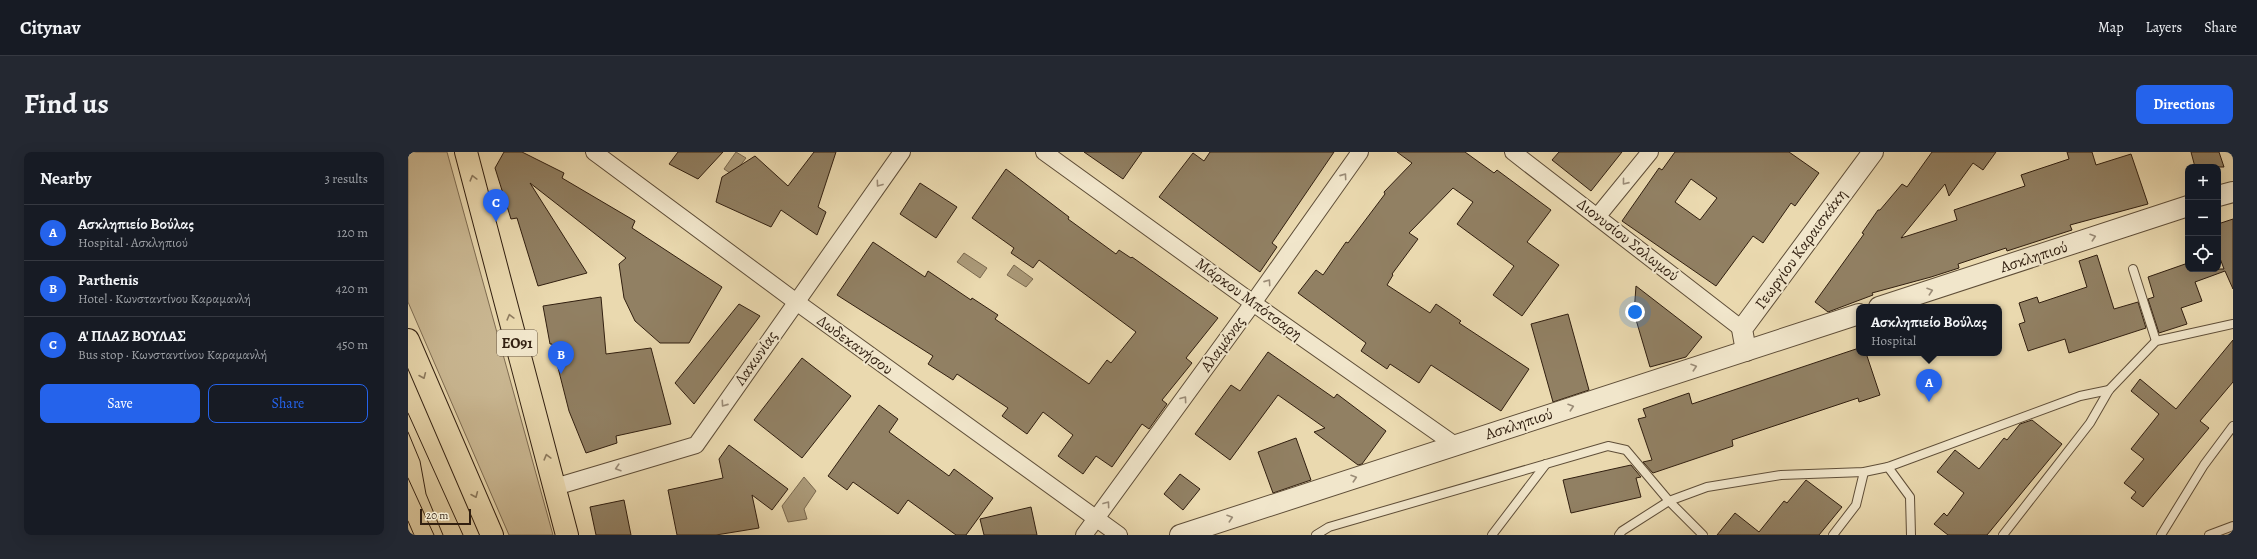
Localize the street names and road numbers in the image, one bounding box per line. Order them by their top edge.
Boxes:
street label: Γεωργίου Καραισκάκη [1750,184,1852,314]
street label: Διονυσίου Σολωμού [1572,193,1684,287]
street label: Ασκληπιού [1996,236,2071,279]
street label: Μάρκου Μπότσαρη [1191,253,1307,345]
street label: Δωδεκανήσου [812,310,898,380]
street label: Αλαμάνας [1195,312,1251,377]
street label: Λακωνίας [729,326,783,391]
road number: ΕΟ91 [497,330,537,356]
street label: Ασκληπιού [1481,403,1556,446]

